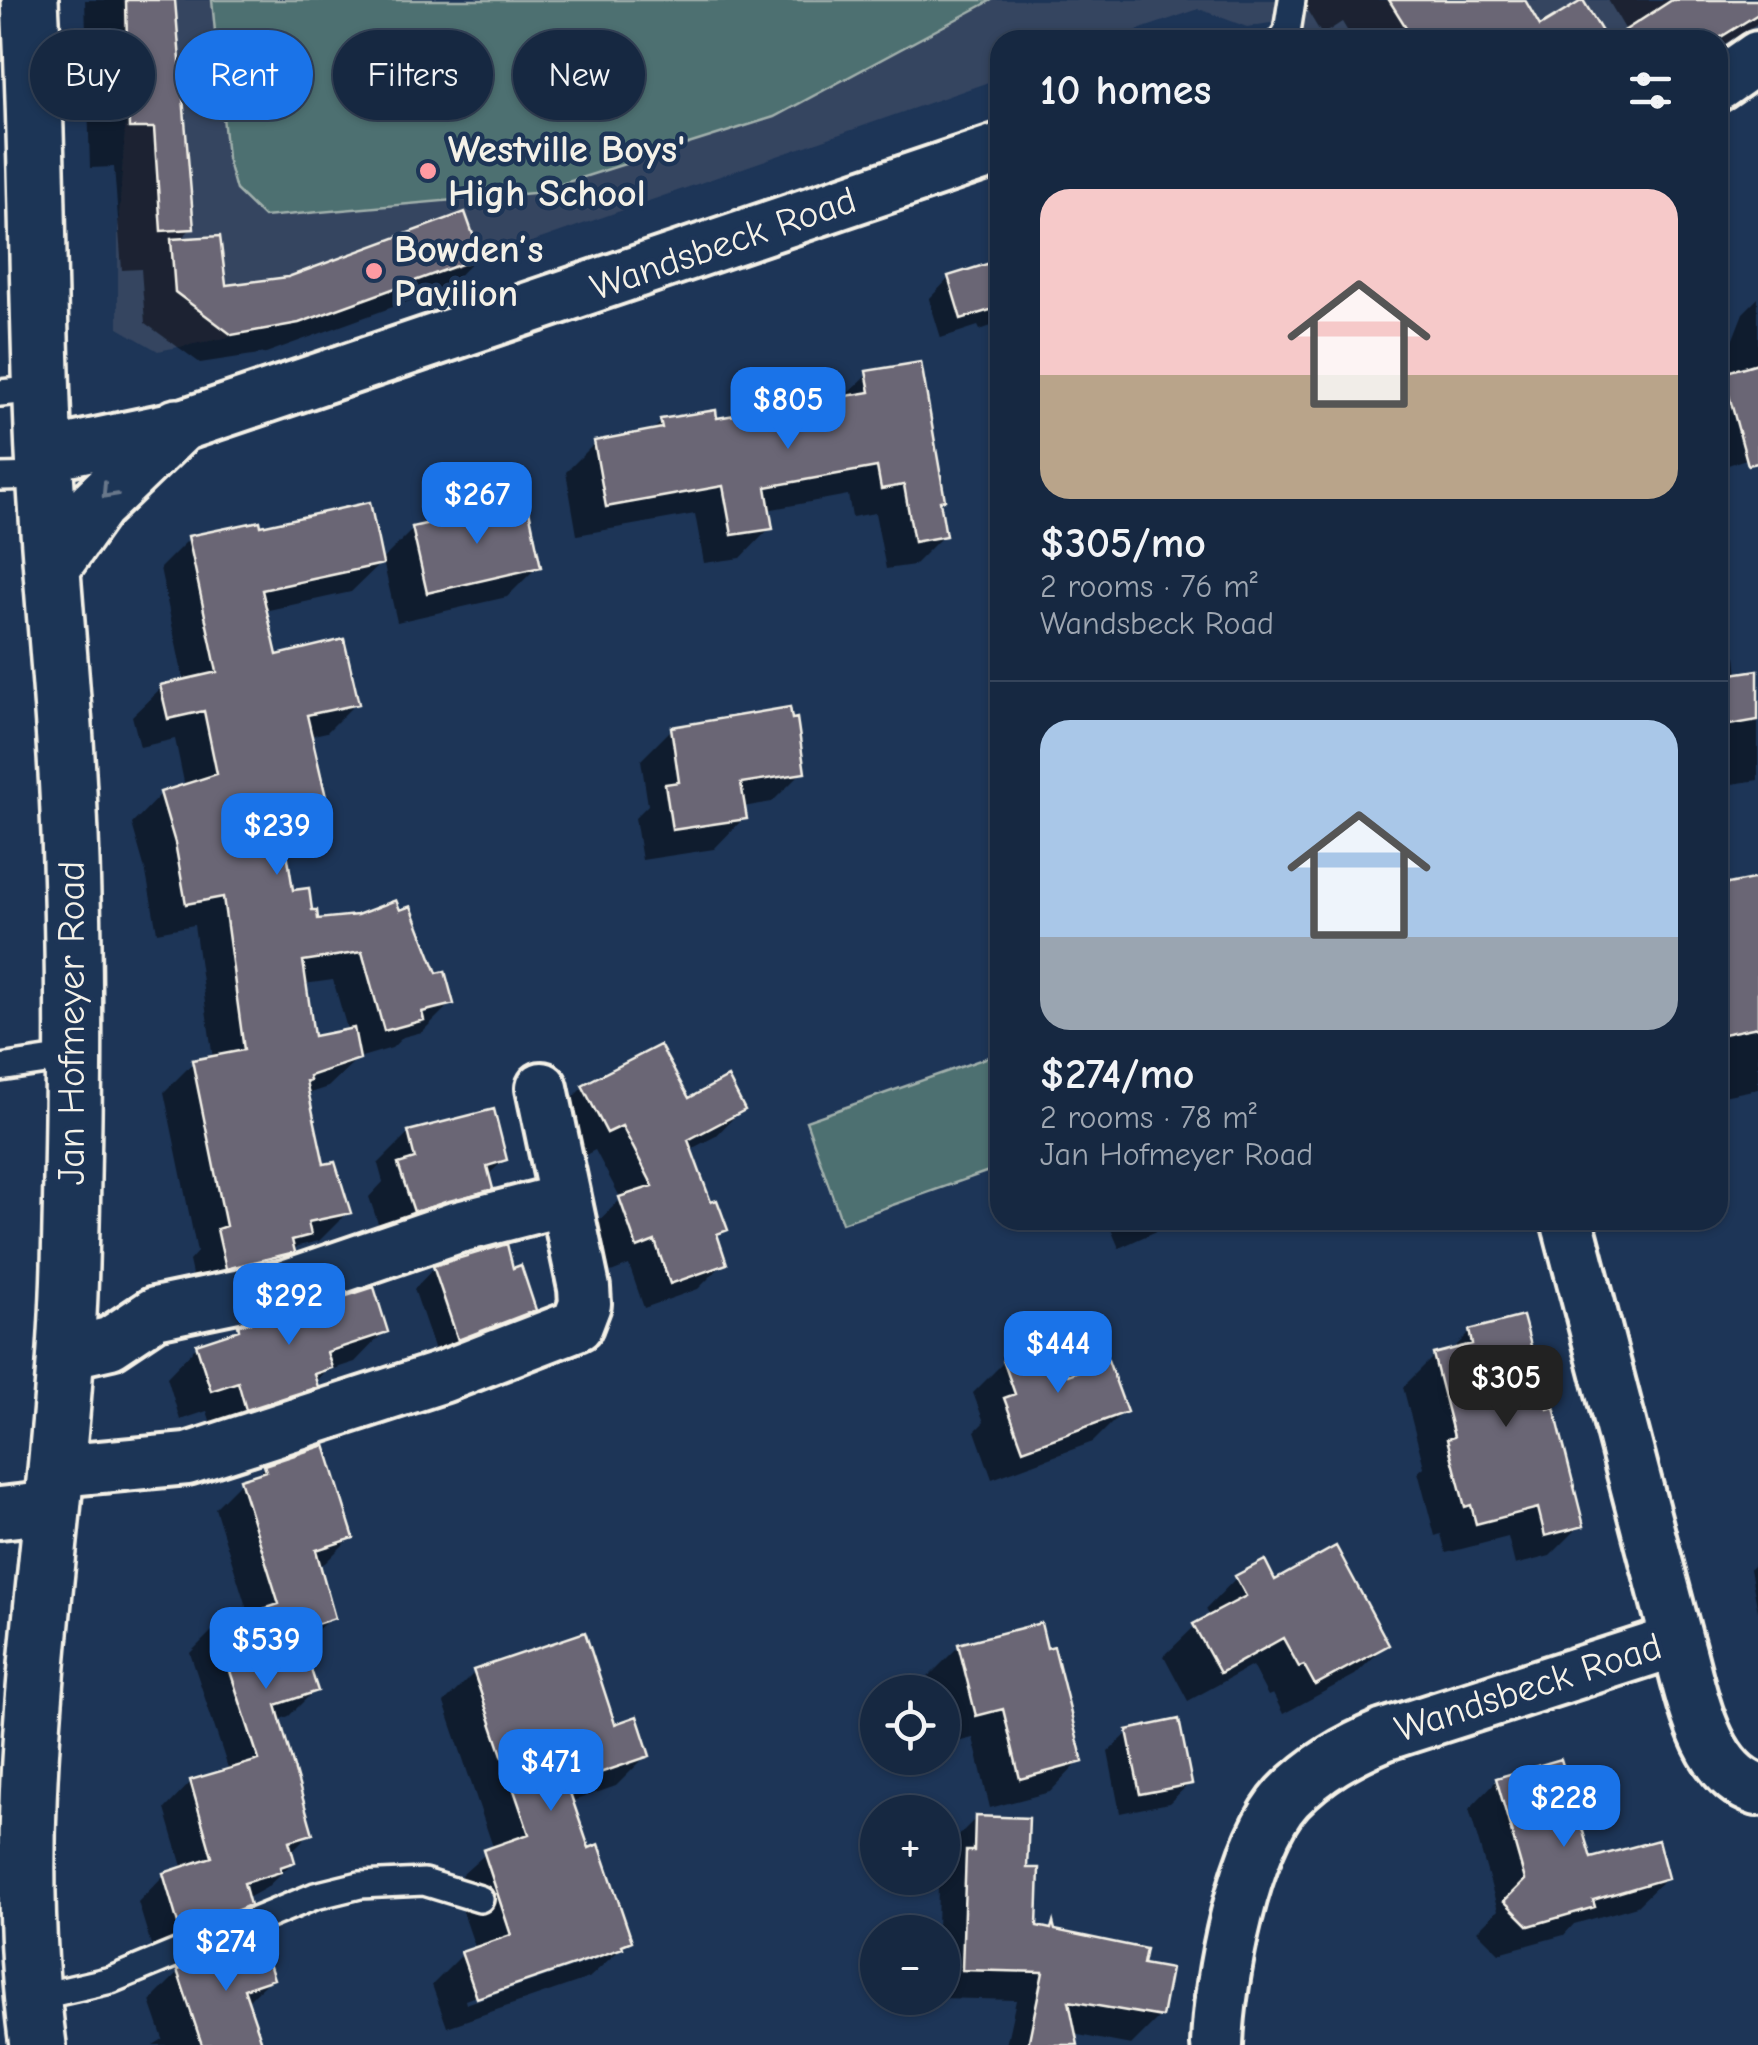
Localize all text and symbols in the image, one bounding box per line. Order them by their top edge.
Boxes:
chip: Buy [30,30,155,120]
chip: Rent [175,30,313,120]
chip: Filters [333,30,493,120]
chip: New [513,30,645,120]
icon: filters [1623,63,1678,118]
text: 10 homes [1040,66,1211,115]
place label: Westville Boys' High School [448,128,685,216]
marker: Westville Boys' High School [417,160,439,182]
street label: Wandsbeck Road [585,178,862,310]
place label: Bowden’s Pavilion [394,228,543,316]
icon: home [1269,254,1449,434]
marker: Bowden’s Pavilion [363,260,385,282]
pin: $805 [729,367,847,452]
text: $805 [753,381,823,418]
pin: $267 [418,462,536,547]
text: $267 [444,476,510,513]
one-way arrow [102,480,120,499]
text: $305/mo [1040,519,1206,568]
text: 2 rooms · 76 m² [1040,568,1258,605]
text: Wandsbeck Road [1040,605,1274,642]
icon: home [1269,785,1449,965]
pin: $239 [218,793,336,878]
text: $239 [243,807,311,844]
street label: Jan Hofmeyer Road [50,861,94,1185]
text: $274/mo [1040,1050,1195,1099]
text: 2 rooms · 78 m² [1040,1099,1257,1136]
text: Jan Hofmeyer Road [1040,1136,1313,1173]
pin: $292 [230,1263,348,1348]
text: $292 [255,1277,323,1314]
pin: $444 [999,1311,1117,1396]
text: $444 [1026,1325,1090,1362]
pin: $305 [1447,1345,1565,1430]
text: $305 [1471,1359,1541,1396]
pin: $539 [207,1607,325,1692]
text: $539 [232,1621,300,1658]
street label: Wandsbeck Road [1389,1624,1667,1752]
map controls [860,1675,960,2015]
button: locate [860,1675,960,1775]
pin: $471 [492,1729,610,1814]
text: $471 [520,1743,582,1780]
pin: $228 [1505,1765,1623,1850]
text: $228 [1530,1779,1598,1816]
button: + [860,1795,960,1895]
pin: $274 [167,1909,285,1994]
button: − [860,1915,960,2015]
text: $274 [195,1923,257,1960]

